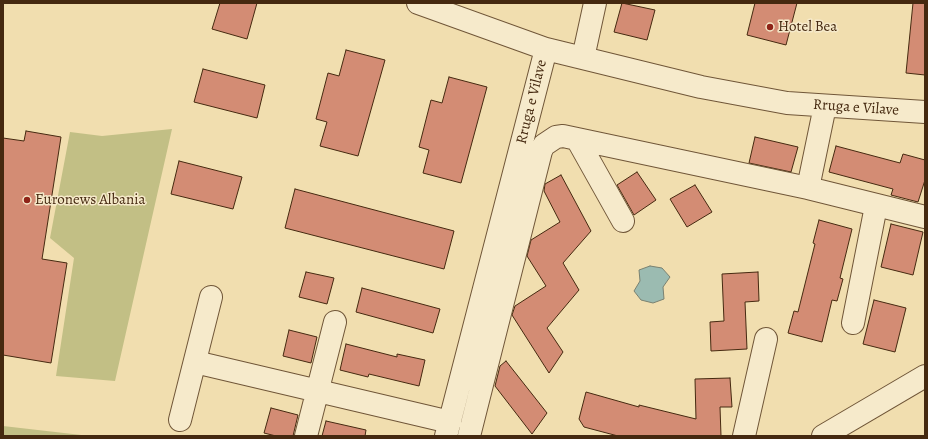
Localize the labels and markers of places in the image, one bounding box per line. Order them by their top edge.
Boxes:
place label: Hotel Bea [778,18,837,36]
marker: Hotel Bea [765,22,775,32]
place label: Euronews Albania [35,191,145,209]
marker: Euronews Albania [22,195,32,205]

